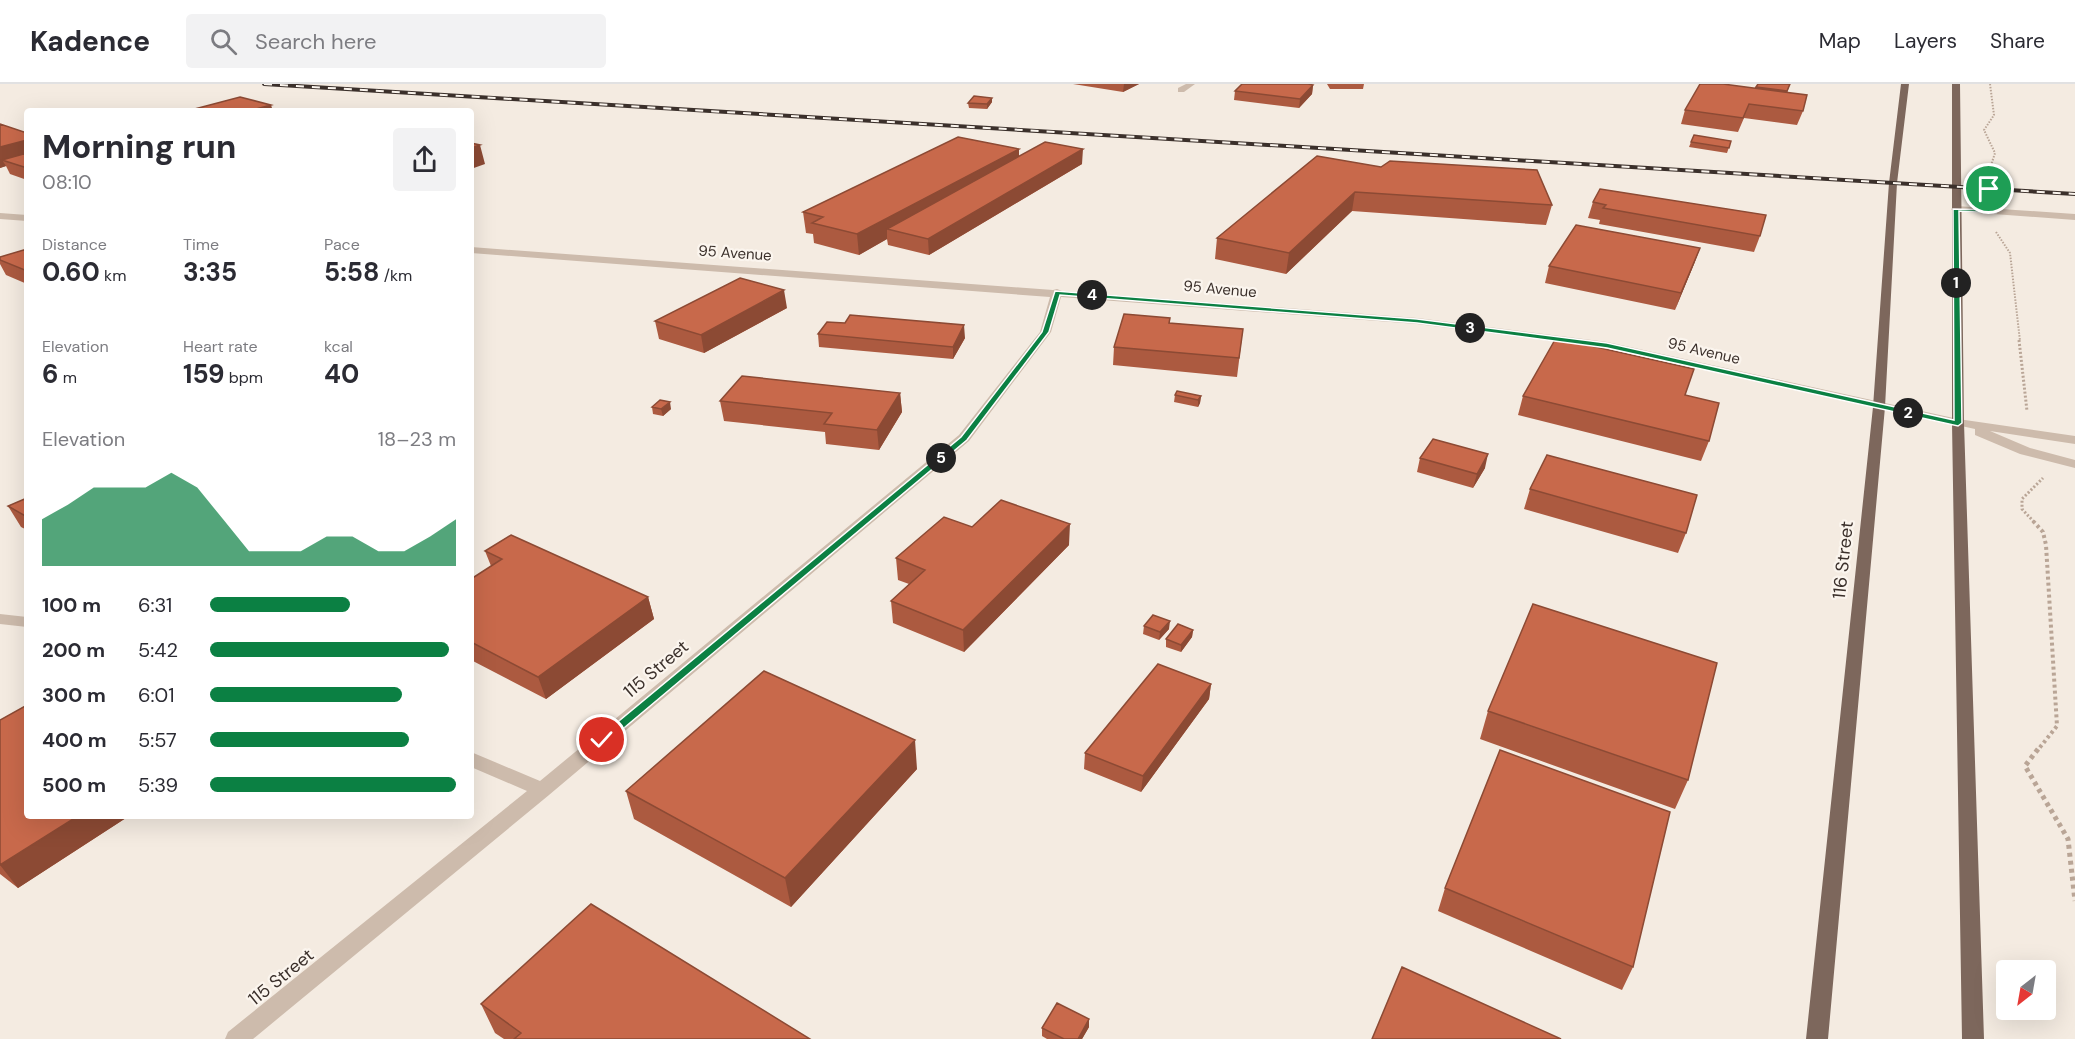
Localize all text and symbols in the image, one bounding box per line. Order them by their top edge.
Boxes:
search box [186,14,606,68]
text: Kadence [30,23,150,60]
icon: search [207,25,240,58]
text: Search here [255,27,376,56]
text: Map [1819,27,1861,55]
text: Layers [1894,27,1957,55]
text: Share [1990,27,2045,55]
text: Morning run [42,125,236,168]
button: share [393,128,456,191]
pin [1963,163,2014,214]
text: 08:10 [42,169,92,195]
icon: arrive [1972,172,2005,205]
text: Distance [42,234,107,255]
text: Time [183,234,219,255]
text: Pace [324,234,360,255]
street label: 95 Avenue [698,240,772,266]
text: 0.60 [42,255,100,289]
text: 3:35 [183,255,237,289]
text: 5:58 [324,255,379,289]
text: km [100,265,126,286]
text: /km [379,265,412,286]
pin: 1 [1941,268,1971,298]
text: 1 [1953,272,1959,293]
street label: 95 Avenue [1183,276,1257,302]
pin: 4 [1077,280,1107,310]
text: 4 [1087,284,1097,305]
pin: 3 [1455,313,1485,343]
text: 3 [1465,317,1475,338]
street label: 95 Avenue [1666,333,1742,369]
text: Elevation [42,336,109,357]
text: Heart rate [183,336,258,357]
text: kcal [324,336,353,357]
text: 6 [42,357,58,391]
text: 159 [183,357,225,391]
text: 40 [324,357,359,391]
text: m [58,367,77,388]
text: bpm [225,367,263,388]
pin: 2 [1893,398,1923,428]
text: 2 [1903,402,1913,423]
text: Elevation [42,426,125,452]
text: 18–23 m [378,426,456,452]
pin: 5 [926,443,956,473]
text: 5 [936,447,946,468]
street label: 116 Street [1827,520,1859,600]
text: 100 m [42,592,101,618]
text: 6:31 [138,592,172,618]
street label: 115 Street [618,635,694,703]
text: 200 m [42,637,105,663]
text: 5:42 [138,637,178,663]
text: 300 m [42,682,106,708]
text: 6:01 [138,682,175,708]
pin [576,714,627,765]
icon: check [585,723,618,756]
text: 400 m [42,727,107,753]
text: 5:57 [138,727,177,753]
text: 500 m [42,772,106,798]
text: 5:39 [138,772,178,798]
street label: 115 Street [243,943,319,1011]
north arrow [1996,960,2056,1020]
map controls [1996,960,2056,1020]

